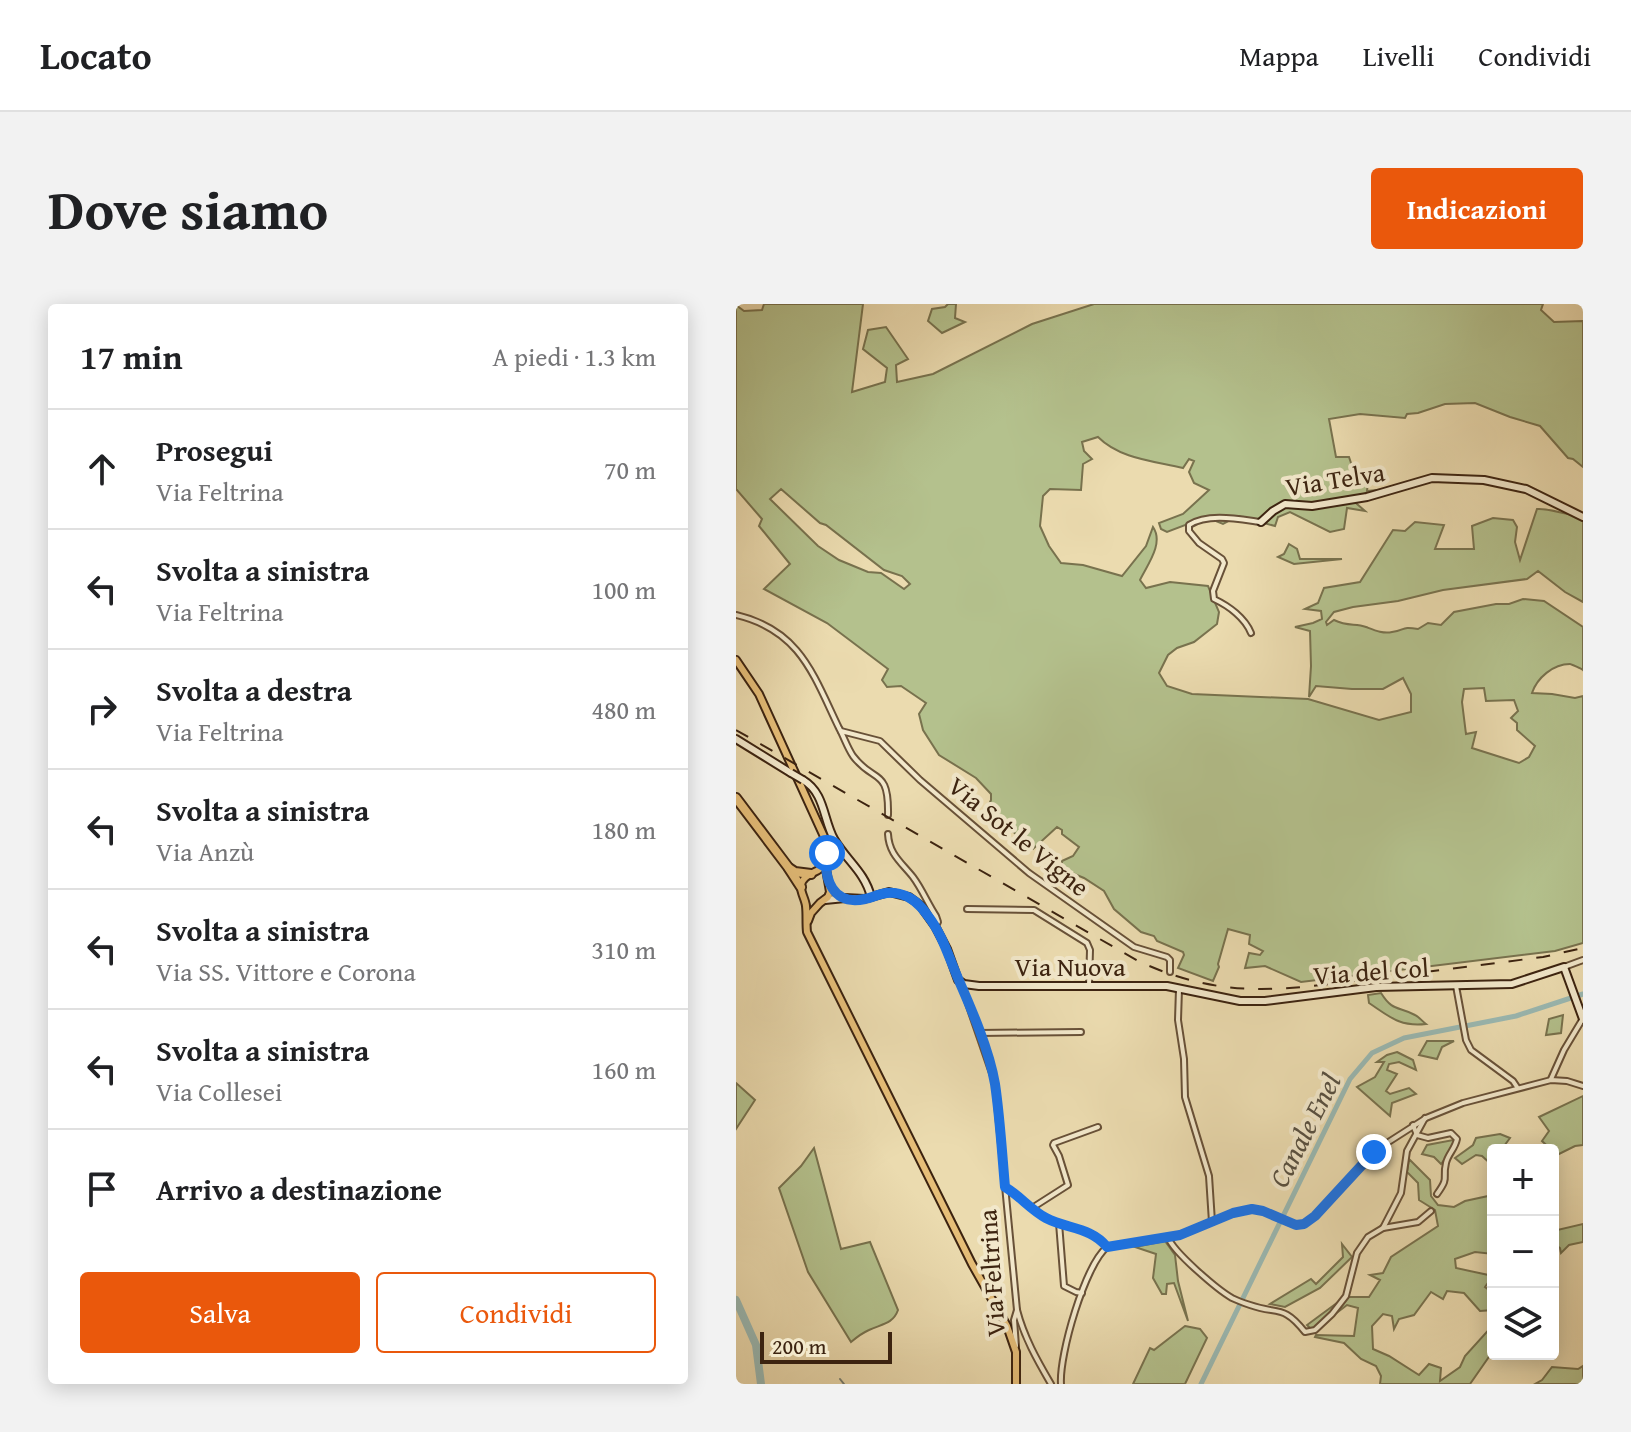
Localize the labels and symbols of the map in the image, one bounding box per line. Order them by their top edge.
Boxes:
street label: Via Telva [1283,452,1388,506]
street label: Via Sot le Vigne [940,767,1098,905]
route start [809,835,845,871]
street label: Via Nuova [1015,947,1126,986]
street label: Via del Col [1312,947,1430,995]
water label: Canale Enel [1258,1066,1350,1194]
route end [1356,1134,1392,1170]
street label: Via Feltrina [967,1207,1015,1338]
scale bar [760,1328,892,1364]

